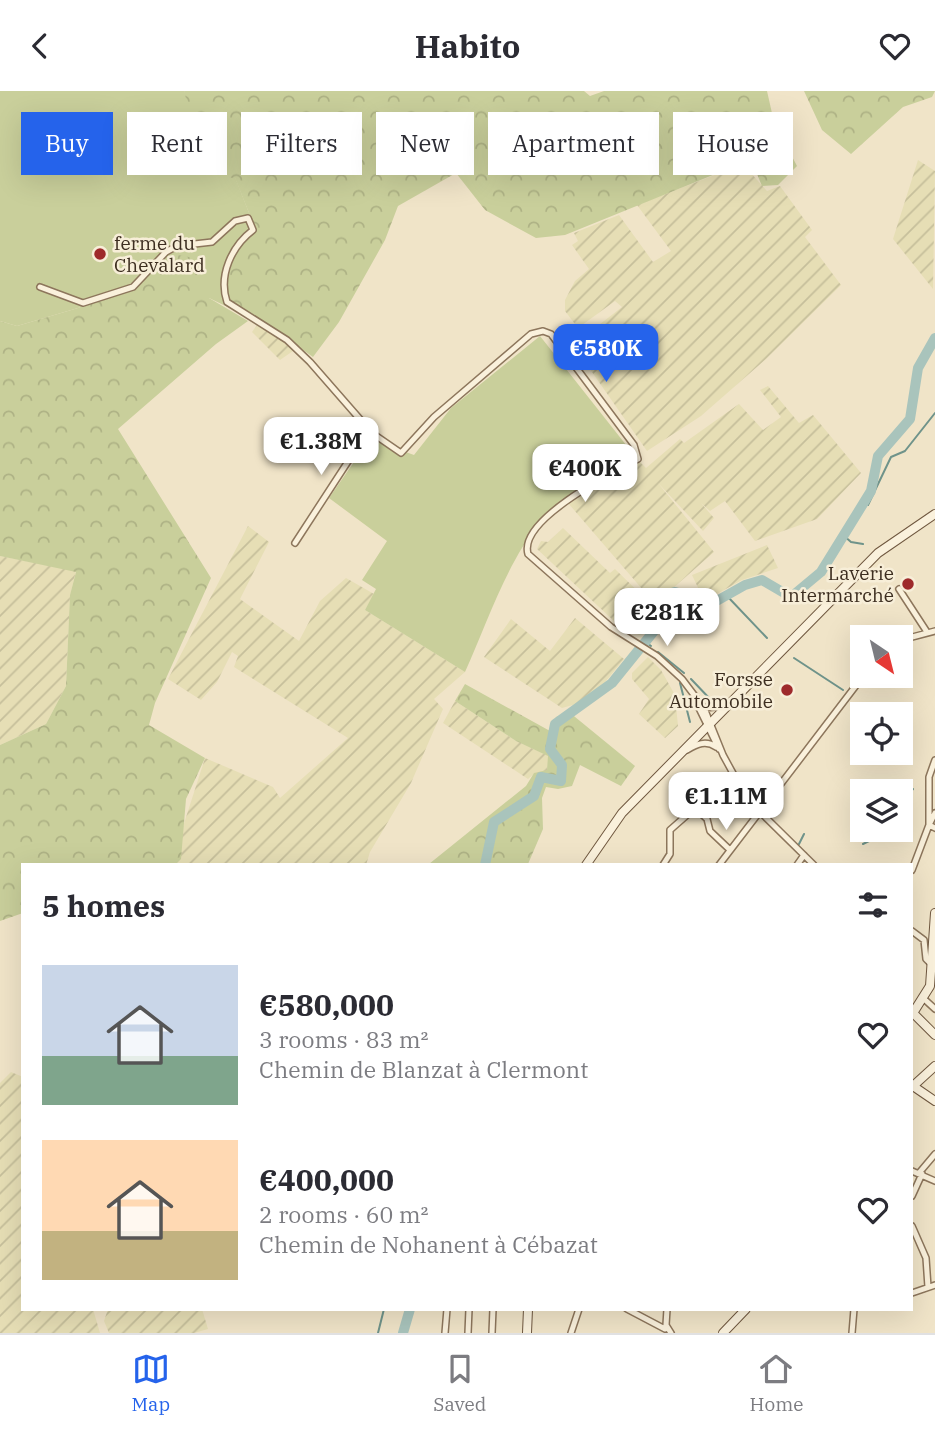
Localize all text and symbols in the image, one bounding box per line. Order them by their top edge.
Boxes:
text: Habito [415,25,520,67]
icon: back [21,27,59,65]
icon: heart [876,27,914,65]
chip: Buy [21,112,113,175]
chip: Rent [127,112,227,175]
chip: Filters [241,112,362,175]
chip: New [376,112,474,175]
chip: Apartment [488,112,659,175]
chip: House [673,112,793,175]
place label: ferme du Chevalard [114,231,205,277]
marker: ferme du Chevalard [92,246,108,262]
pin: €580K [557,324,655,384]
text: €580K [569,332,643,362]
pin: €1.38M [264,417,378,477]
text: €1.38M [280,425,362,455]
pin: €400K [536,445,634,504]
text: €400K [548,452,622,482]
place label: Laverie Intermarché [781,561,894,607]
marker: Laverie Intermarché [900,576,916,592]
pin: €281K [618,589,716,648]
text: €281K [630,596,704,626]
north arrow [850,625,914,688]
map controls [850,625,913,842]
place label: Forsse Automobile [669,667,773,713]
marker: Forsse Automobile [779,682,795,698]
button: locate [850,702,913,765]
pin: €1.11M [669,773,783,832]
button: layers [850,779,913,842]
text: €1.11M [685,780,767,810]
text: 5 homes [42,886,165,925]
icon: filters [854,886,892,924]
text: €580,000 [259,985,394,1024]
icon: home [98,993,182,1077]
icon: heart [854,1016,892,1054]
text: 3 rooms · 83 m² [259,1024,429,1054]
text: Chemin de Blanzat à Clermont [259,1054,588,1084]
text: €400,000 [259,1160,394,1199]
icon: home [98,1168,182,1252]
icon: heart [854,1191,892,1229]
text: 2 rooms · 60 m² [259,1199,429,1229]
text: Chemin de Nohanent à Cébazat [259,1229,598,1259]
tab: Map [132,1350,170,1416]
tab: Saved [433,1350,486,1416]
tab: Home [749,1350,803,1416]

